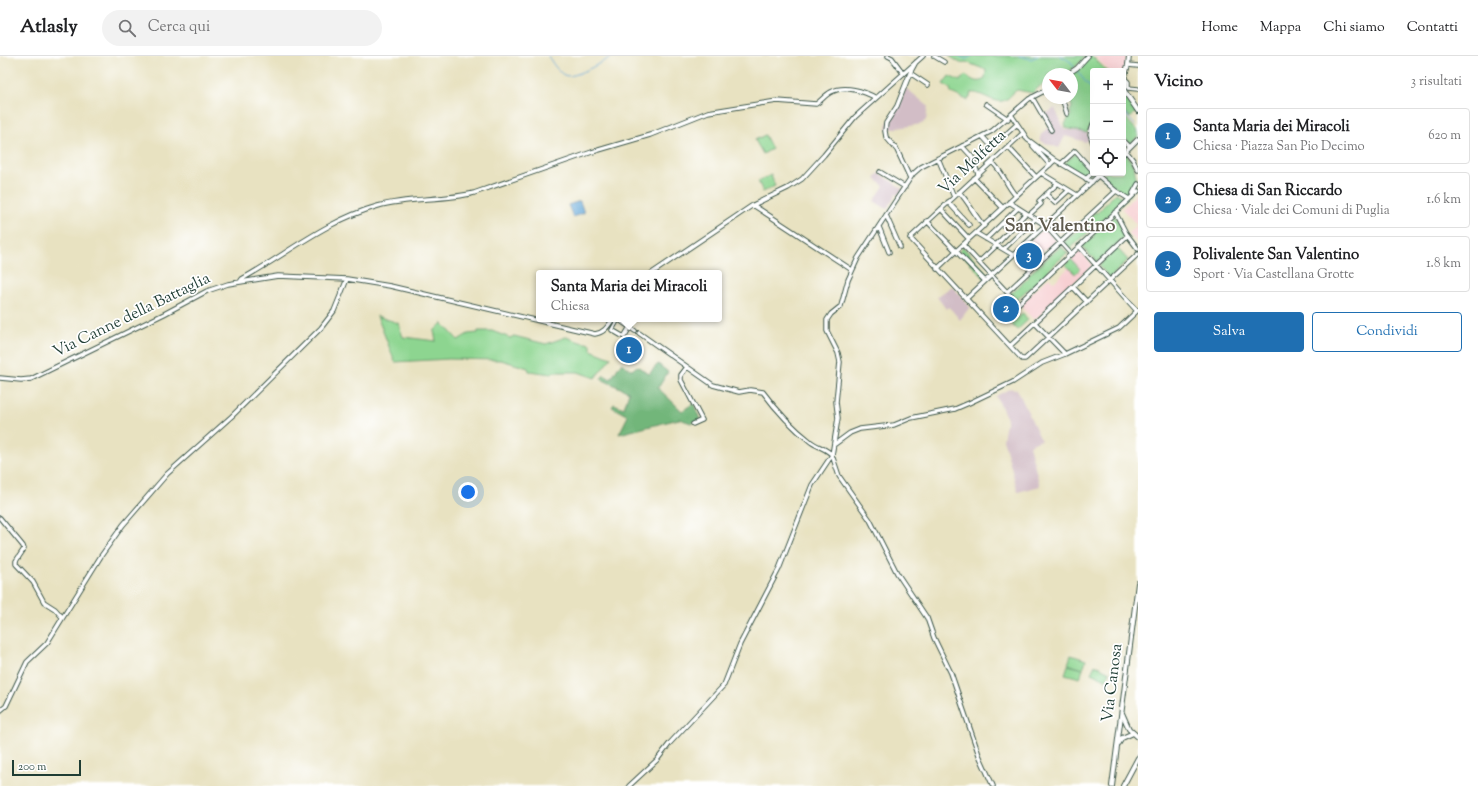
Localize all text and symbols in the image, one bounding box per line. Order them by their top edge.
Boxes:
search box [102,10,382,46]
text: Atlasly [20,14,78,41]
icon: search [116,17,138,39]
text: Cerca qui [148,17,210,38]
text: Home [1201,18,1238,38]
text: Mappa [1260,18,1301,38]
text: Chi siamo [1323,18,1385,38]
text: Contatti [1407,18,1458,38]
north arrow [1042,68,1078,104]
map controls [1090,68,1126,176]
button: + [1090,68,1126,104]
text: Vicino [1154,70,1203,94]
text: 3 risultati [1411,73,1462,91]
button: − [1090,104,1126,140]
text: Santa Maria dei Miracoli [1193,117,1350,138]
street label: Via Molfetta [934,125,1013,201]
text: 1 [1166,127,1170,145]
text: 620 m [1428,127,1461,145]
text: Chiesa · Piazza San Pio Decimo [1193,138,1365,156]
button: locate [1090,140,1126,176]
text: Chiesa di San Riccardo [1193,181,1342,202]
text: 2 [1165,191,1171,209]
text: 1.6 km [1426,191,1461,209]
text: Chiesa · Viale dei Comuni di Puglia [1193,202,1390,220]
district label: San Valentino [1005,214,1115,240]
pin: 3 [1016,241,1042,271]
text: Polivalente San Valentino [1193,245,1359,266]
text: 3 [1165,255,1171,273]
text: 1.8 km [1426,255,1461,273]
text: Sport · Via Castellana Grotte [1193,266,1354,284]
street label: Via Canne della Battaglia [49,268,215,364]
popup [536,270,722,322]
text: Santa Maria dei Miracoli [551,277,707,298]
pin: 2 [993,294,1019,324]
text: Chiesa [551,298,590,316]
button: Salva [1154,312,1304,352]
button: Condividi [1312,312,1462,352]
pin: 1 [616,335,642,365]
your location [458,482,478,502]
street label: Via Canosa [1097,642,1129,724]
scale bar [12,758,81,777]
text: 200 m [18,759,46,775]

